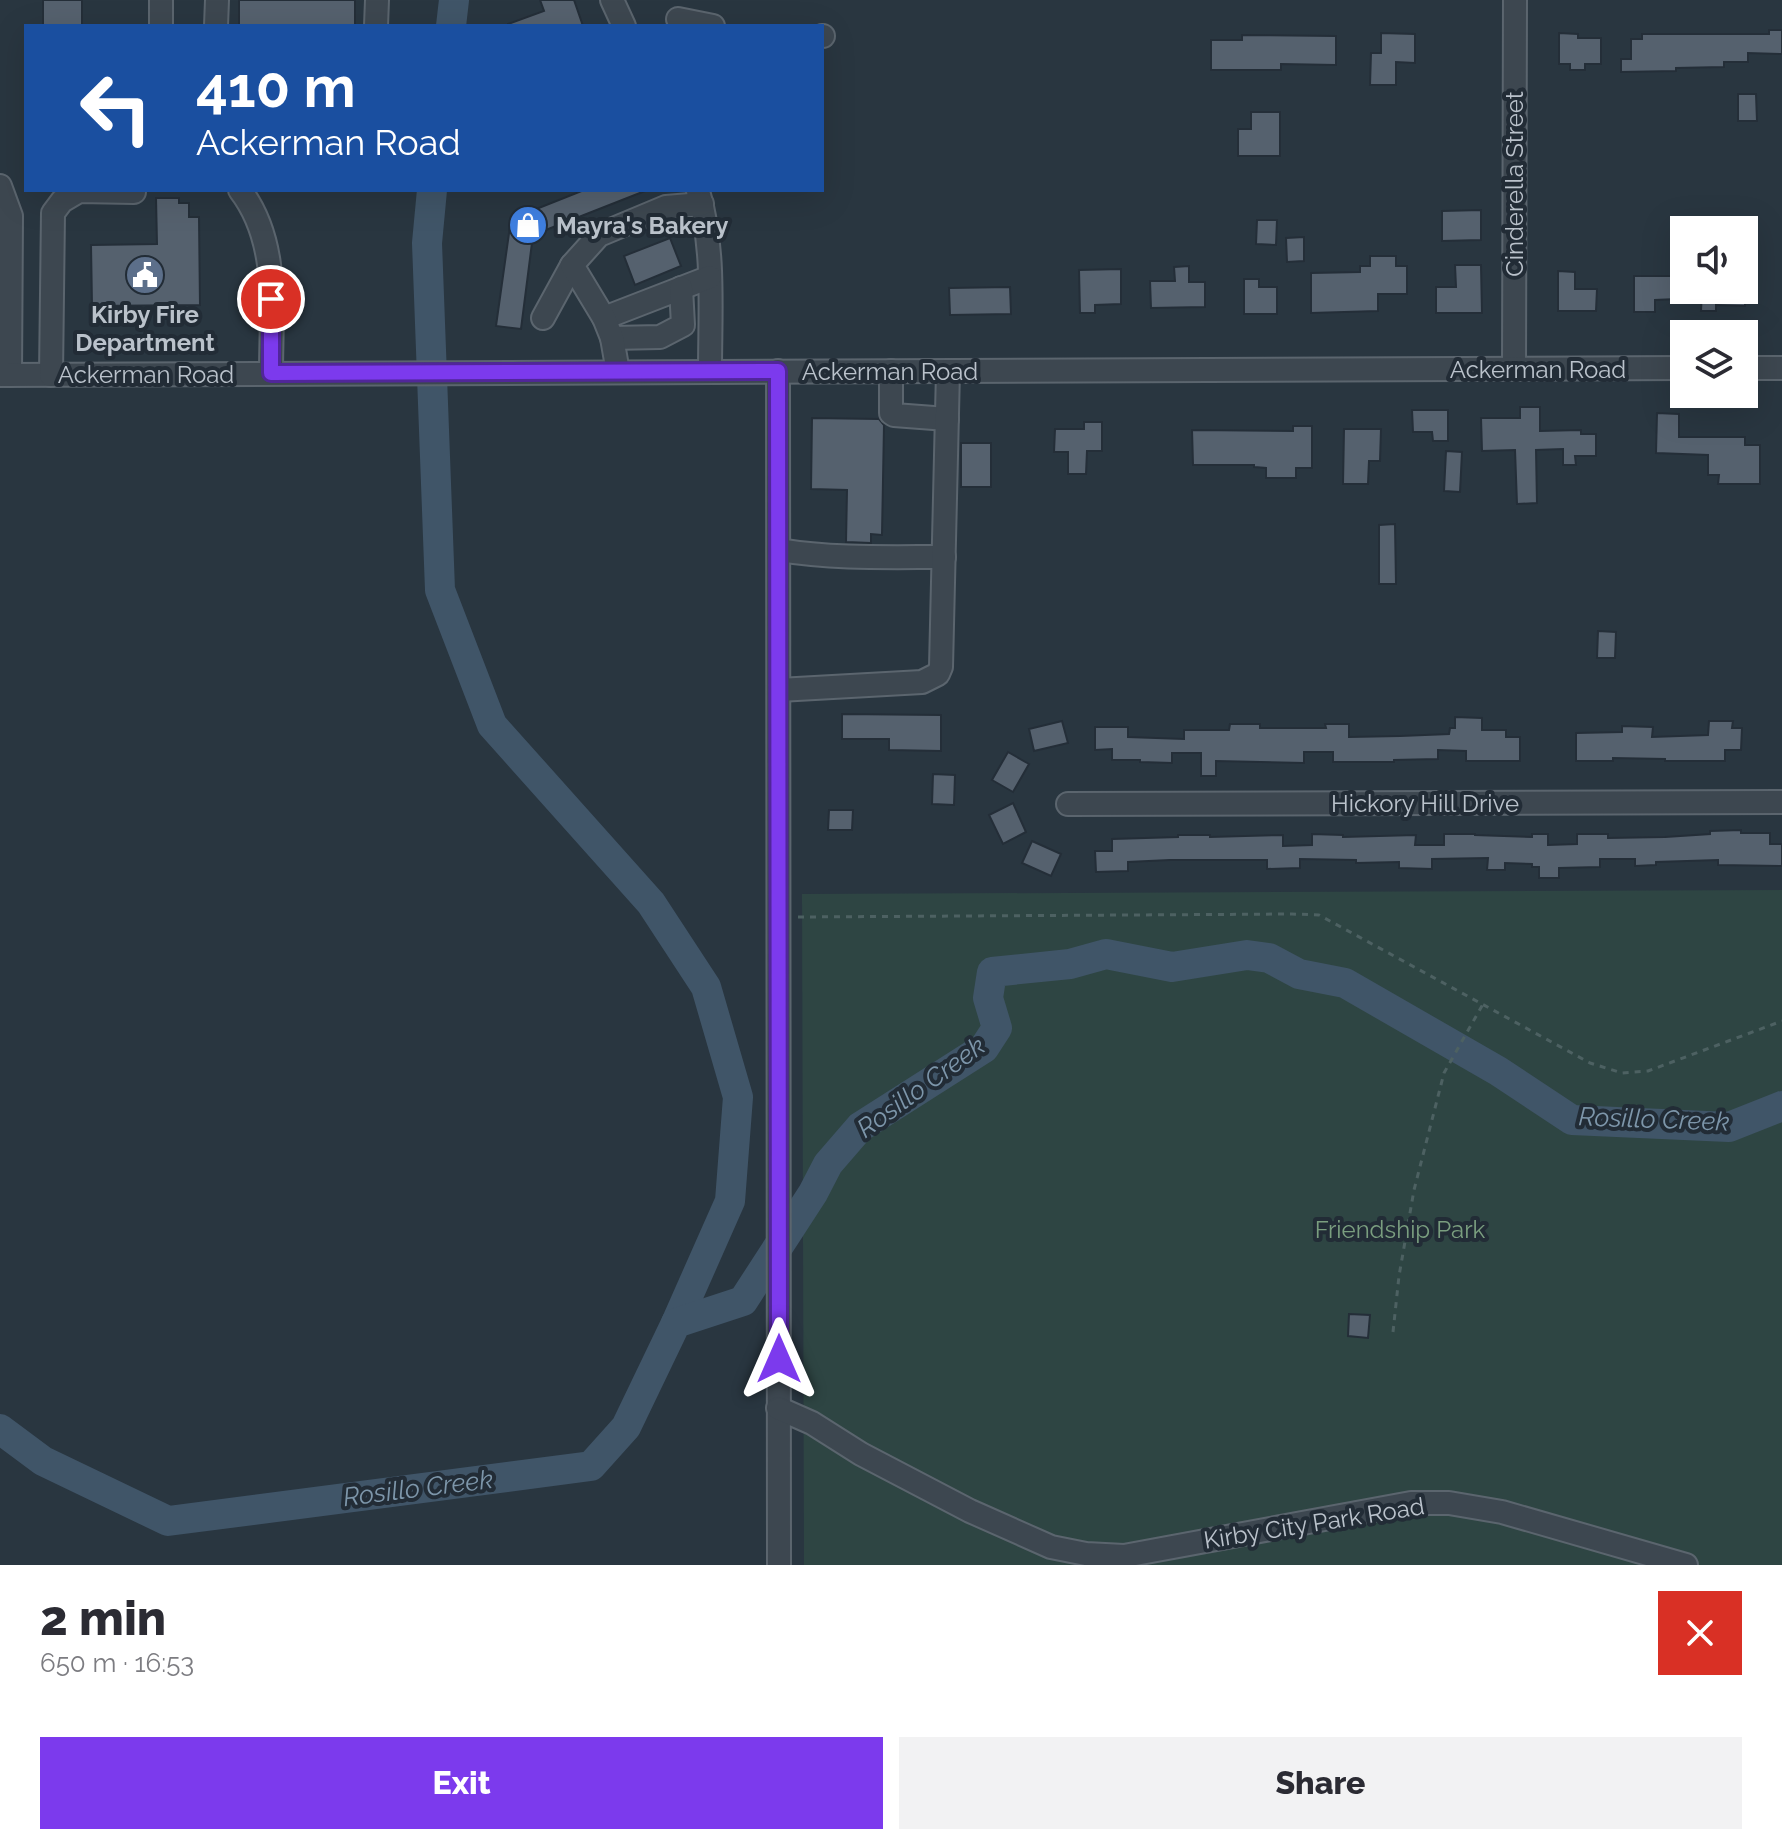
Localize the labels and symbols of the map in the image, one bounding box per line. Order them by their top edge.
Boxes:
street label: Cinderella Street [1500,91,1529,277]
shop icon: Mayra's Bakery [507,204,549,246]
place label: Mayra's Bakery [556,211,728,240]
public building icon: Kirby Fire Department [124,254,166,296]
pin [237,265,305,333]
place label: Kirby Fire Department [75,300,215,357]
street label: Ackerman Road [1450,355,1626,384]
street label: Ackerman Road [802,357,978,386]
street label: Ackerman Road [58,360,234,389]
street label: Hickory Hill Drive [1331,789,1519,818]
water label: Rosillo Creek [851,1030,991,1143]
water label: Rosillo Creek [1578,1101,1730,1137]
park label: Friendship Park [1315,1215,1486,1244]
position arrow [737,1317,821,1401]
water label: Rosillo Creek [341,1464,495,1512]
street label: Kirby City Park Road [1202,1491,1426,1555]

